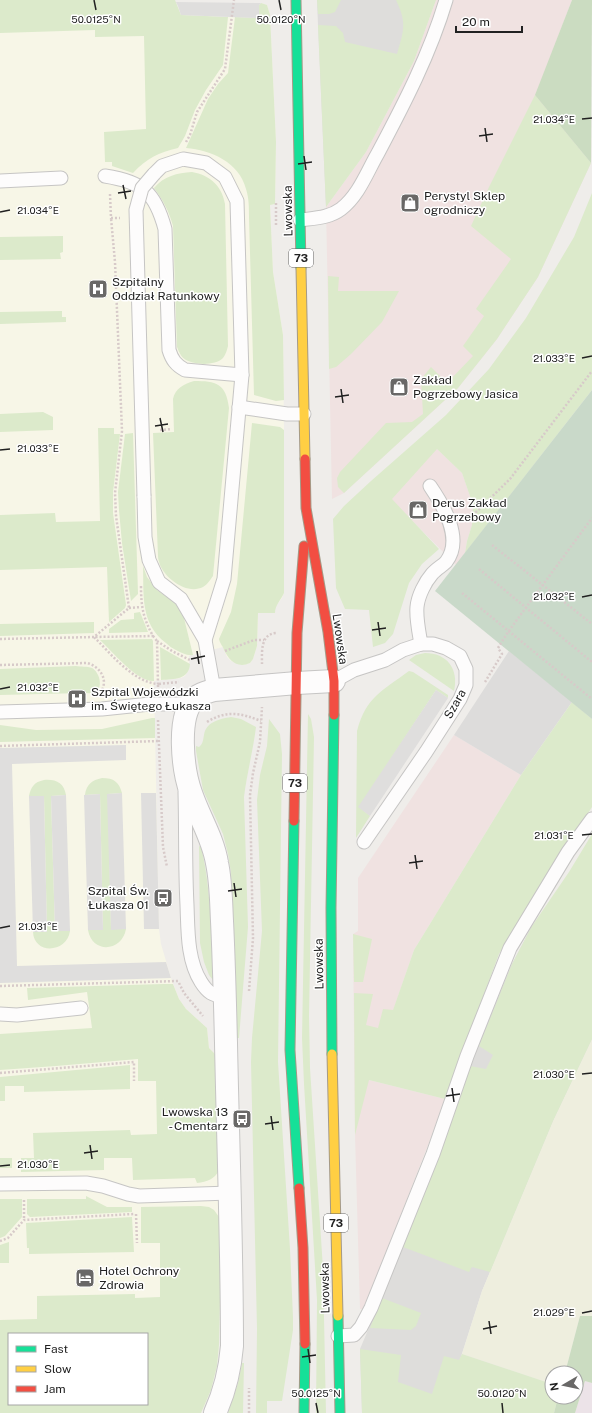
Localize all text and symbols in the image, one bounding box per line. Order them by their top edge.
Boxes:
scale bar [456,8,522,34]
text: 50.0125°N [71,13,121,25]
text: 50.0120°N [256,13,306,25]
text: 20 m [462,15,490,29]
text: 21.034°E [533,113,575,125]
street label: Lwowska [281,185,295,237]
place label: Perystyl Sklep ogrodniczy [424,189,505,217]
shop icon: Perystyl Sklep ogrodniczy [399,192,421,214]
text: 21.034°E [17,204,59,216]
road number: 73 [289,249,313,267]
place label: Szpitalny Oddział Ratunkowy [112,275,220,303]
hospital icon: Szpitalny Oddział Ratunkowy [87,278,109,300]
text: 21.033°E [533,352,575,364]
place label: Zakład Pogrzebowy Jasica [413,373,518,401]
shop icon: Zakład Pogrzebowy Jasica [388,376,410,398]
text: 21.033°E [17,442,59,454]
place label: Derus Zakład Pogrzebowy [432,496,507,524]
shop icon: Derus Zakład Pogrzebowy [407,499,429,521]
text: 21.032°E [533,590,575,602]
street label: Lwowska [330,613,350,665]
text: 21.032°E [17,681,59,693]
place label: Szpital Wojewódzki im. Świętego Łukasza [91,685,211,713]
street label: Szara [441,687,469,721]
hospital icon: Szpital Wojewódzki im. Świętego Łukasza [66,688,88,710]
road number: 73 [283,774,307,792]
text: 21.031°E [534,829,574,841]
place label: Szpital Św. Łukasza 01 [88,884,149,912]
bus stop icon: Szpital Św. Łukasza 01 [152,887,174,909]
text: 21.031°E [18,920,58,932]
street label: Lwowska [312,938,326,990]
text: 21.030°E [533,1068,575,1080]
place label: Lwowska 13 - Cmentarz [162,1105,228,1133]
bus stop icon: Lwowska 13 - Cmentarz [231,1108,253,1130]
text: 21.030°E [17,1158,59,1170]
road number: 73 [324,1214,348,1232]
street label: Lwowska [318,1262,332,1314]
place label: Hotel Ochrony Zdrowia [99,1264,180,1292]
hotel icon: Hotel Ochrony Zdrowia [74,1267,96,1289]
text: 21.029°E [533,1306,575,1318]
legend [8,1333,148,1405]
text: Fast [44,1342,69,1356]
text: Slow [44,1362,72,1376]
north arrow [544,1365,584,1405]
text: N [548,1381,561,1392]
text: Jam [44,1382,66,1396]
text: 50.0125°N [291,1387,341,1399]
text: 50.0120°N [477,1387,527,1399]

